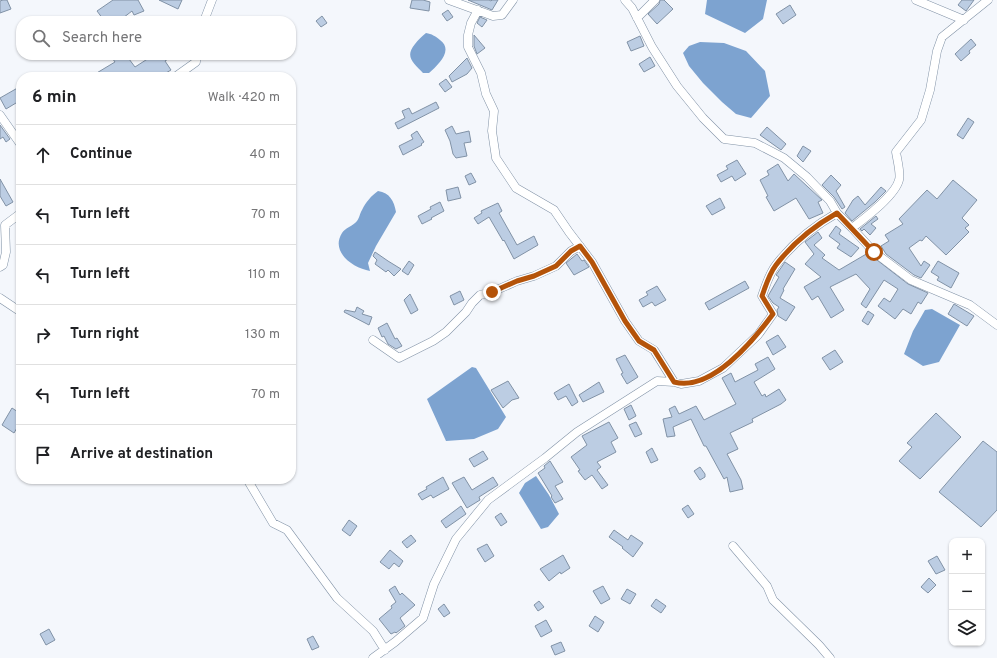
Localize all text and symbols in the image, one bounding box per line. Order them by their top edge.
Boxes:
search box [16,16,296,60]
icon: search [30,27,52,49]
text: Search here [62,29,142,48]
text: 6 min [32,87,76,109]
text: Walk · 420 m [208,90,280,106]
icon: ahead [32,144,54,166]
text: Continue [70,145,132,164]
text: 40 m [250,147,280,163]
icon: left [32,204,54,226]
text: Turn left [70,205,130,224]
text: 70 m [251,207,280,223]
route start [865,243,883,261]
icon: left [32,264,54,286]
text: Turn left [70,265,130,284]
text: 110 m [248,267,280,283]
route end [483,283,501,301]
icon: right [32,324,54,346]
text: Turn right [70,325,139,344]
text: 130 m [245,327,280,343]
icon: left [32,384,54,406]
text: Turn left [70,385,130,404]
text: 70 m [251,387,280,403]
icon: arrive [32,444,54,466]
text: Arrive at destination [70,445,213,464]
map controls [949,538,985,646]
button: + [949,538,985,574]
button: − [949,574,985,610]
button: layers [949,610,985,646]

